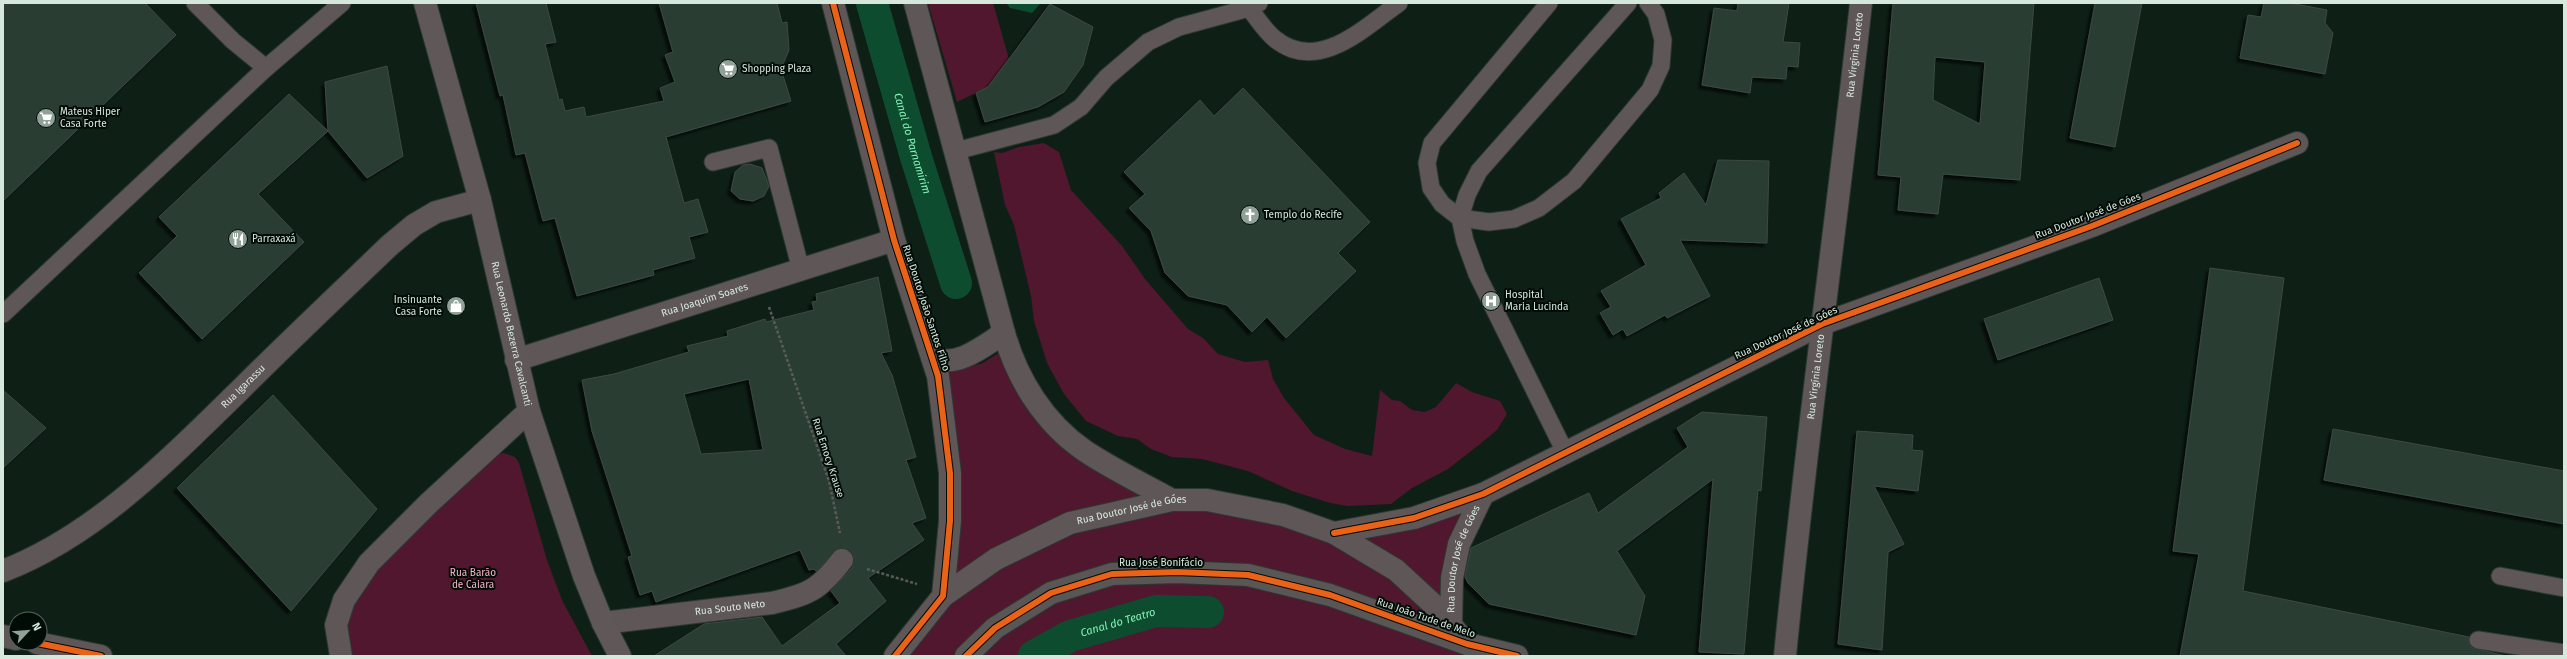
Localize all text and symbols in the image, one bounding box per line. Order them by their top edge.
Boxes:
street label: Rua Virgínia Loreto [1844,12,1866,98]
supermarket icon: Shopping Plaza [717,58,739,80]
place label: Shopping Plaza [742,63,811,75]
water label: Canal do Parnamirim [891,91,934,195]
place label: Mateus Hiper Casa Forte [60,106,120,130]
supermarket icon: Mateus Hiper Casa Forte [35,107,57,129]
street label: Rua Doutor José de Góes [2034,190,2143,242]
church icon: Templo do Recife [1239,204,1261,226]
place label: Templo do Recife [1264,209,1342,221]
restaurant icon: Parraxaxá [227,228,249,250]
place label: Parraxaxá [252,233,296,245]
street label: Rua Doutor João Santos Filho [900,243,952,373]
street label: Rua Leonardo Bezerra Cavalcanti [488,260,534,408]
street label: Rua Joaquim Soares [660,281,750,319]
place label: Hospital Maria Lucinda [1505,289,1569,313]
hospital icon: Hospital Maria Lucinda [1480,290,1502,312]
place label: Insinuante Casa Forte [394,294,442,318]
shop icon: Insinuante Casa Forte [445,295,467,317]
street label: Rua Doutor José de Góes [1733,304,1840,362]
street label: Rua Virgínia Loreto [1805,333,1827,420]
street label: Rua Igarassu [219,362,268,411]
street label: Rua Emocy Krause [810,417,846,499]
street label: Rua Doutor José de Góes [1076,494,1187,527]
street label: Rua Doutor José de Góes [1445,503,1483,613]
street label: Rua José Bonifácio [1119,557,1203,569]
park label: Rua Barão de Caiara [450,567,496,591]
street label: Rua João Tude de Melo [1375,595,1477,641]
street label: Rua Souto Neto [694,598,766,618]
water label: Canal do Teatro [1079,605,1157,639]
north arrow [8,611,48,651]
text: N [29,621,44,633]

